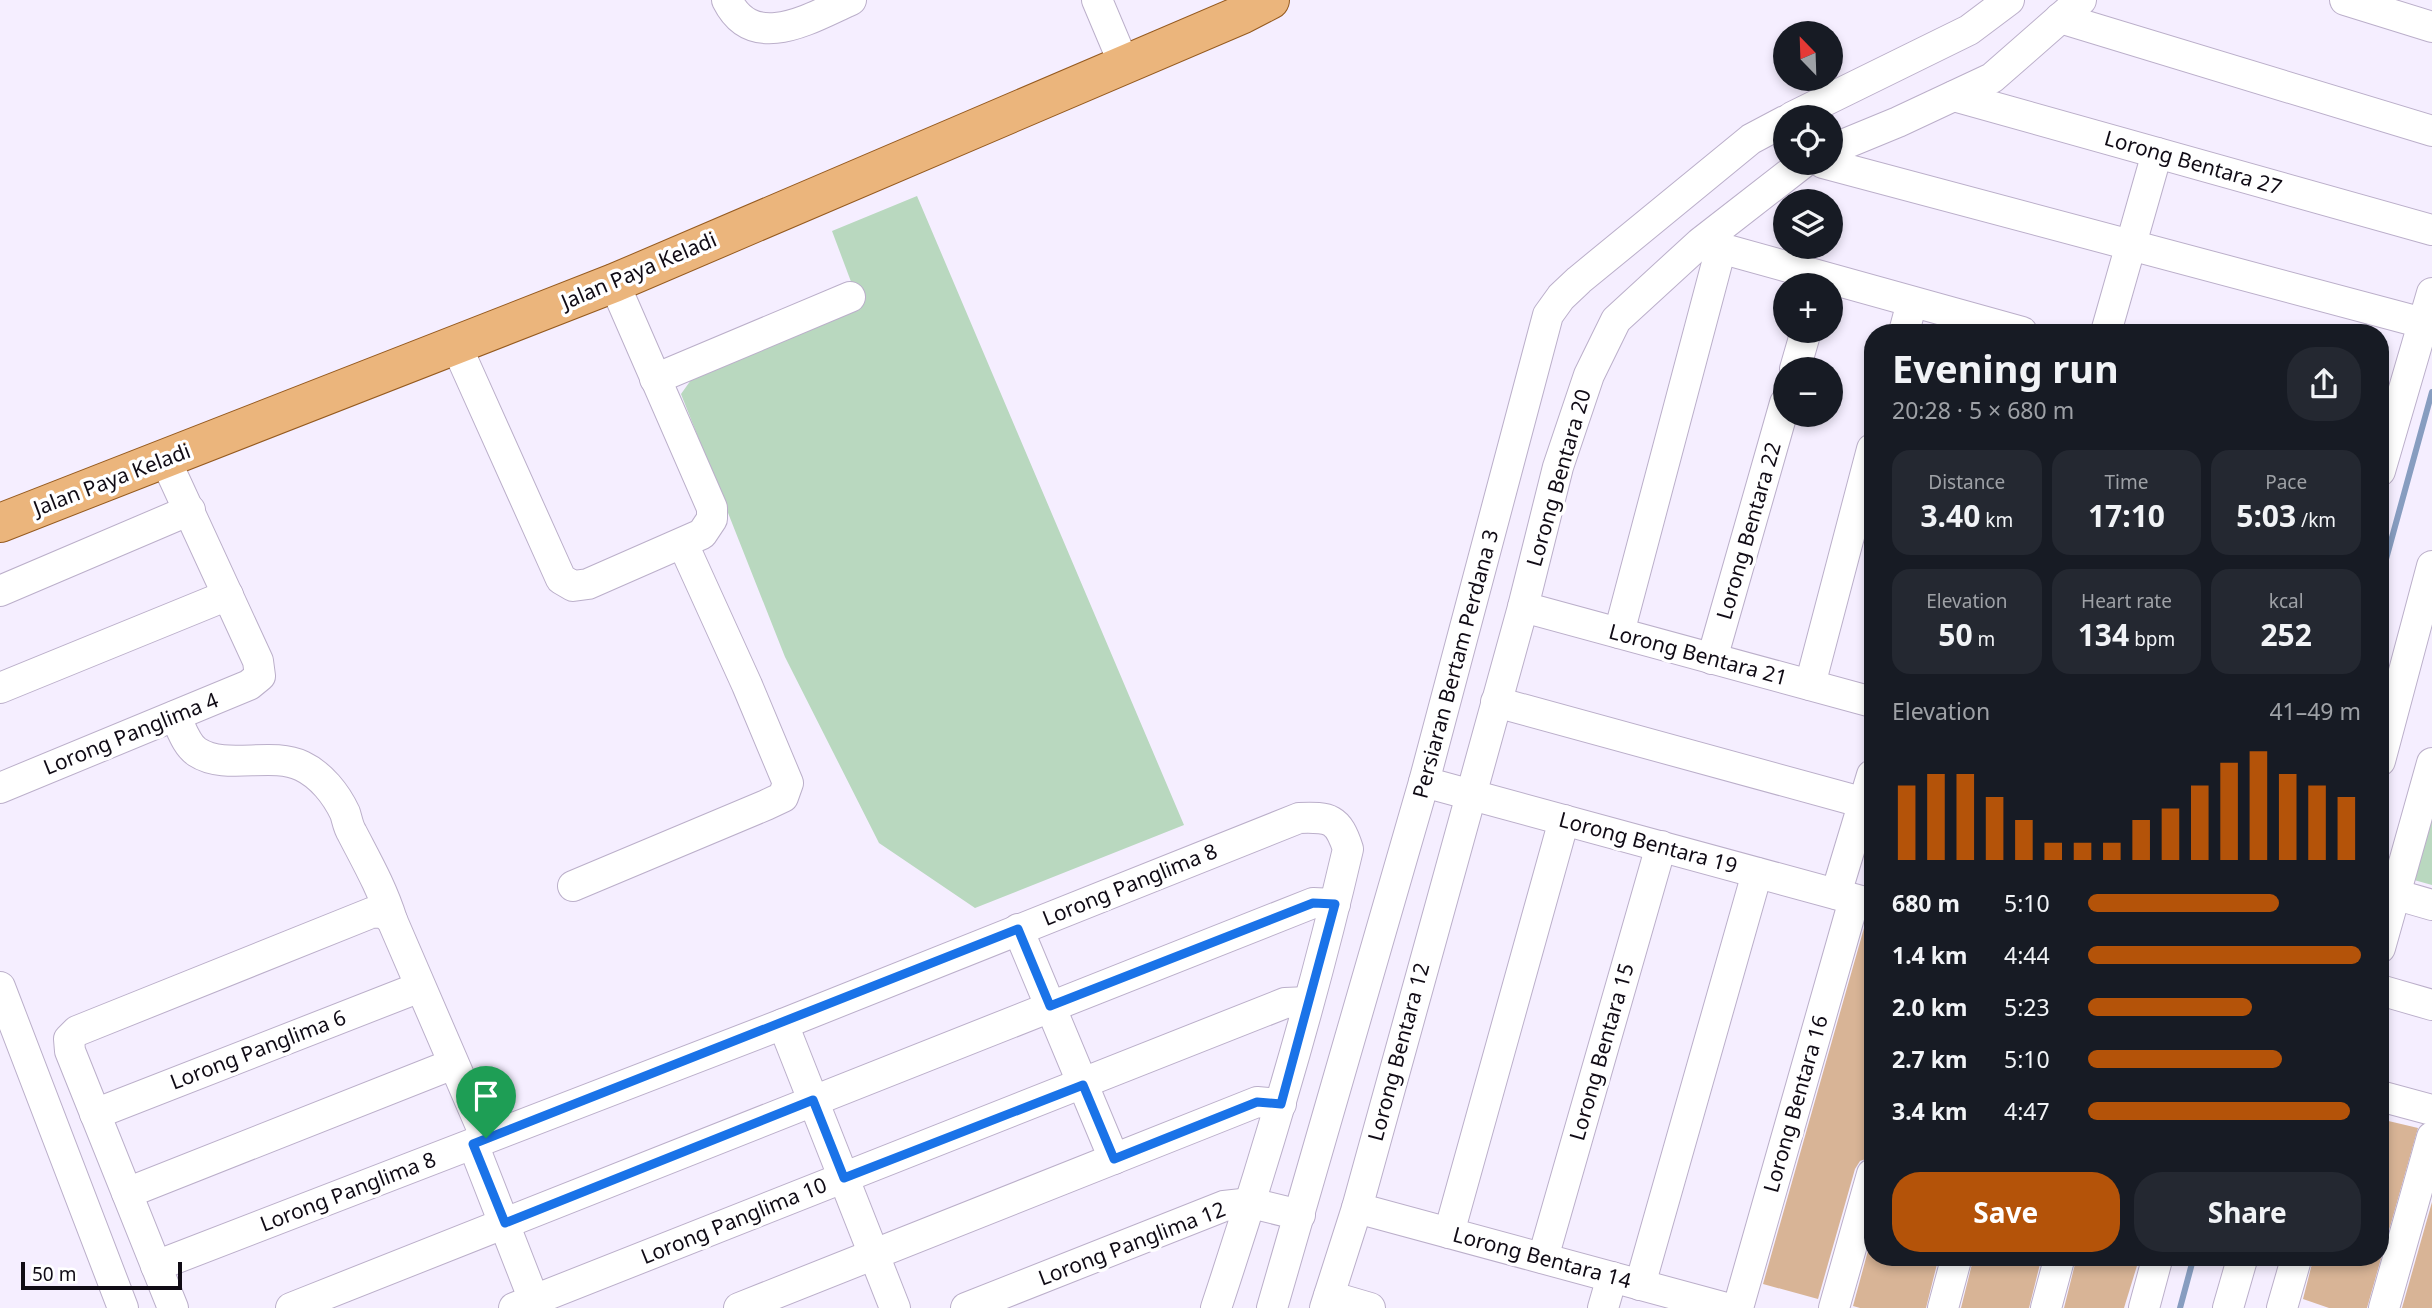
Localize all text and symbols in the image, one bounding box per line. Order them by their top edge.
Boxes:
north arrow [1773,21,1843,91]
map controls [1773,21,1843,427]
button: locate [1773,105,1843,175]
street label: Lorong Bentara 27 [2101,123,2285,201]
button: layers [1773,189,1843,259]
street label: Jalan Paya Keladi [555,225,720,316]
button: + [1773,273,1843,343]
text: Evening run [1892,342,2119,394]
button: share [2287,347,2361,421]
button: − [1773,357,1843,427]
street label: Lorong Bentara 20 [1519,386,1597,570]
text: 20:28 · 5 × 680 m [1892,394,2074,426]
street label: Jalan Paya Keladi [27,436,194,523]
street label: Lorong Bentara 22 [1709,439,1787,623]
text: Distance [1928,469,2005,495]
text: Time [2105,469,2148,495]
text: Pace [2265,469,2307,495]
text: 3.40 [1920,495,1980,536]
text: 17:10 [2088,495,2165,536]
text: 5:03 [2236,495,2296,536]
text: km [1980,507,2013,533]
text: /km [2296,507,2336,533]
street label: Persiaran Bertam Perdana 3 [1406,526,1504,801]
text: Elevation [1926,588,2007,614]
text: Heart rate [2081,588,2172,614]
text: kcal [2269,588,2304,614]
text: 50 [1938,614,1973,655]
text: 134 [2078,614,2129,655]
text: 252 [2260,614,2312,655]
street label: Lorong Bentara 21 [1606,617,1790,691]
text: m [1973,626,1995,652]
text: bpm [2129,626,2175,652]
street label: Lorong Panglima 4 [39,685,222,781]
text: Elevation [1892,695,1990,727]
text: 41–49 m [2269,695,2361,727]
street label: Lorong Bentara 19 [1556,805,1740,879]
street label: Lorong Panglima 8 [1038,836,1221,932]
text: 680 m [1892,887,1960,919]
text: 5:10 [2004,887,2050,919]
text: 1.4 km [1892,939,1967,971]
text: 4:44 [2004,939,2050,971]
street label: Lorong Bentara 12 [1361,960,1435,1144]
street label: Lorong Bentara 15 [1562,960,1640,1144]
text: 2.0 km [1892,991,1967,1023]
text: 5:23 [2004,991,2050,1023]
street label: Lorong Panglima 6 [166,1003,350,1095]
street label: Lorong Bentara 16 [1756,1012,1834,1196]
text: 2.7 km [1892,1043,1967,1075]
text: 5:10 [2004,1043,2050,1075]
pin [456,1066,516,1138]
icon: arrive [467,1077,505,1115]
text: 3.4 km [1892,1095,1967,1127]
text: 4:47 [2004,1095,2050,1127]
street label: Lorong Panglima 8 [256,1145,440,1237]
street label: Lorong Panglima 10 [637,1170,831,1270]
button: Save [1892,1172,2120,1252]
button: Share [2134,1172,2361,1252]
street label: Lorong Panglima 12 [1034,1194,1229,1292]
street label: Lorong Bentara 14 [1450,1220,1634,1294]
scale bar [21,1259,182,1291]
text: 50 m [32,1261,76,1287]

